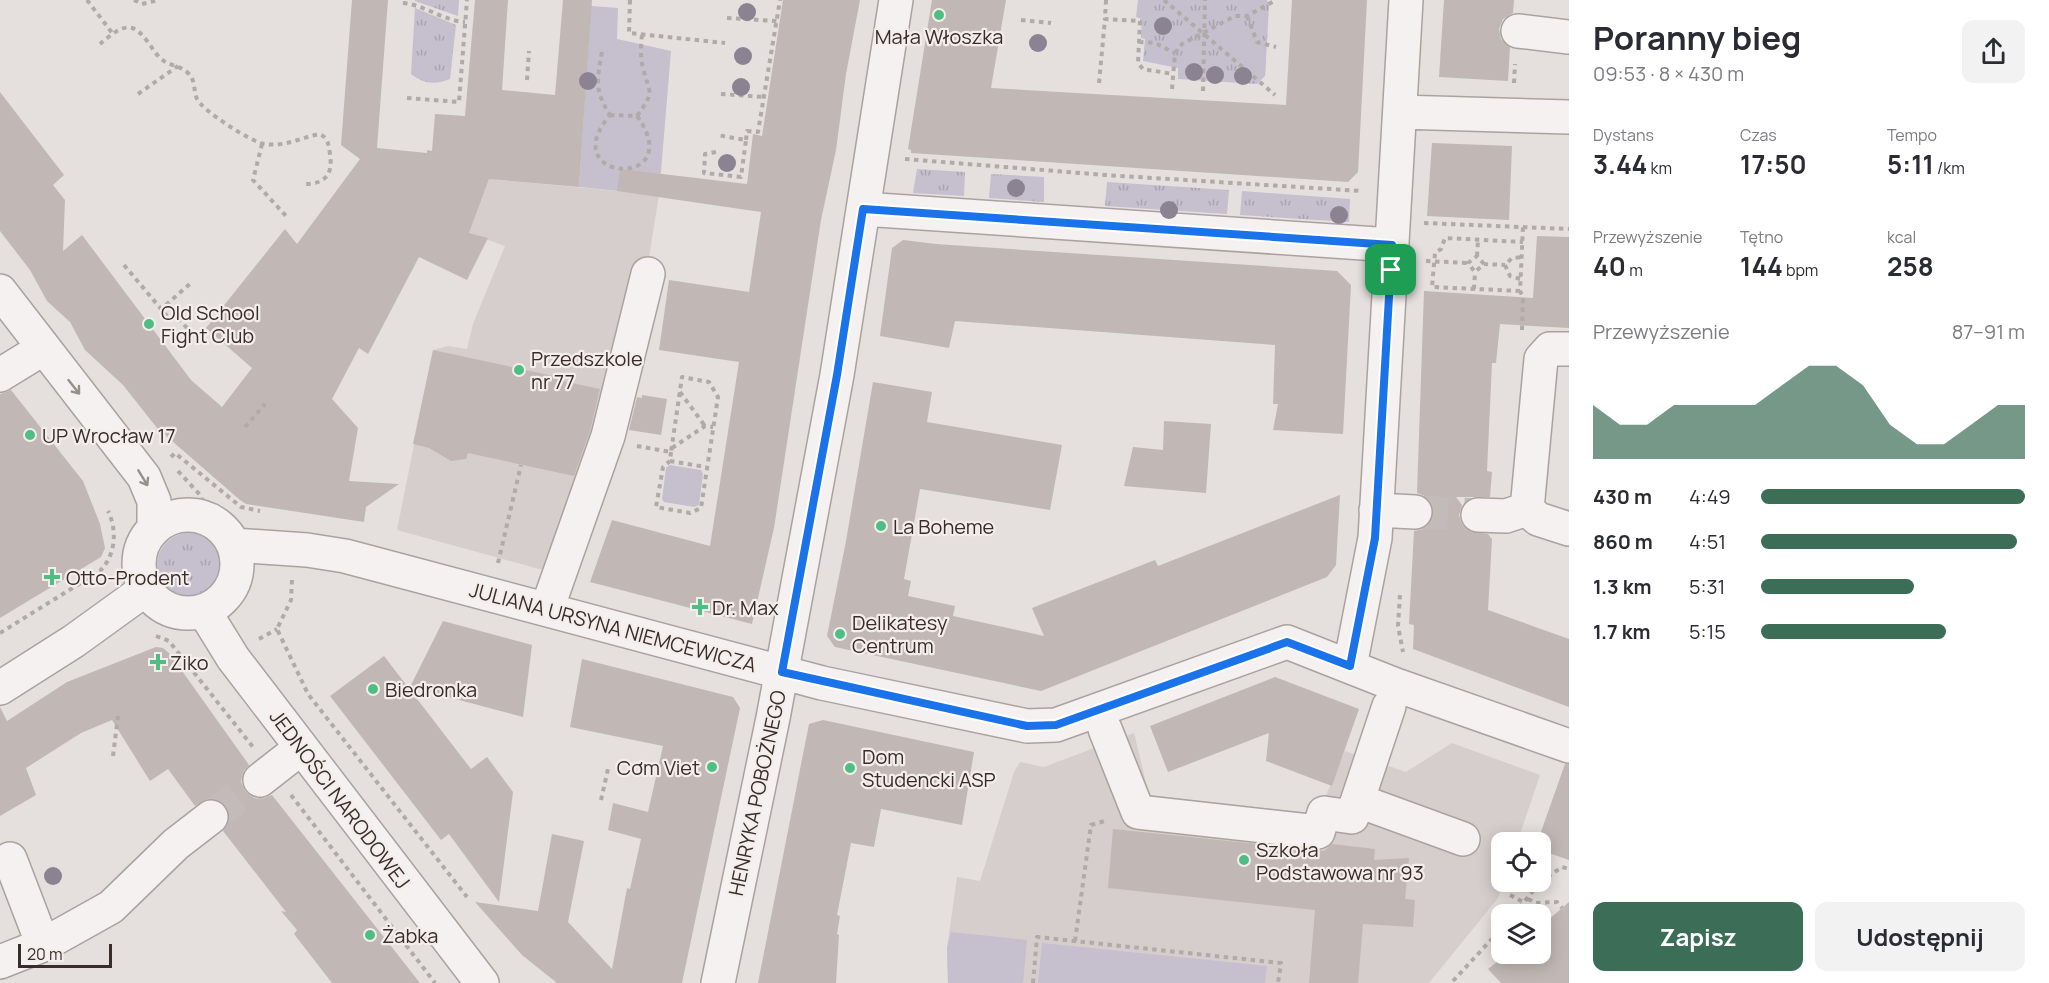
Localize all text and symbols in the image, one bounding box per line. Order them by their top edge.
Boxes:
marker: Mała Włoszka [932,8,946,22]
text: Poranny bieg [1593,15,1801,60]
button: share [1962,20,2025,83]
place label: Mała Włoszka [875,23,1003,50]
text: 09:53 · 8 × 430 m [1593,60,1744,87]
text: Dystans [1593,124,1654,146]
text: Czas [1740,124,1777,146]
text: Tempo [1887,124,1937,146]
text: 3.44 [1593,146,1647,182]
text: 17:50 [1740,146,1807,182]
text: 5:11 [1887,146,1934,182]
text: km [1647,157,1672,179]
text: /km [1934,157,1965,179]
text: Przewyższenie [1593,226,1702,248]
text: Tętno [1740,226,1783,248]
text: kcal [1887,226,1916,248]
pin [1365,244,1416,295]
text: 40 [1593,248,1626,284]
text: 144 [1740,248,1783,284]
text: 258 [1887,248,1934,284]
icon: arrive [1374,253,1407,286]
text: m [1626,259,1643,281]
text: bpm [1783,259,1818,281]
place label: Old School Fight Club [161,299,260,349]
marker: Old School Fight Club [142,317,156,331]
text: Przewyższenie [1593,318,1730,345]
text: 87–91 m [1952,318,2025,345]
place label: Przedszkole nr 77 [531,345,643,395]
marker: Przedszkole nr 77 [512,363,526,377]
one-way arrow [68,379,81,395]
place label: UP Wrocław 17 [42,422,175,449]
marker: UP Wrocław 17 [23,428,37,442]
one-way arrow [136,469,149,486]
text: 430 m [1593,483,1652,510]
text: 4:49 [1689,483,1731,510]
place label: La Boheme [893,513,994,540]
marker: La Boheme [874,519,888,533]
text: 860 m [1593,528,1653,555]
text: 4:51 [1689,528,1726,555]
place label: Otto-Prodent [66,564,190,591]
marker: Otto-Prodent [43,568,61,586]
text: 1.3 km [1593,573,1651,600]
text: 5:31 [1689,573,1725,600]
street label: JULIANA URSYNA NIEMCEWICZA [467,576,760,678]
place label: Dr. Max [712,594,779,621]
marker: Dr. Max [693,600,707,614]
place label: Delikatesy Centrum [852,609,948,659]
text: 1.7 km [1593,618,1650,645]
text: 5:15 [1689,618,1726,645]
marker: Delikatesy Centrum [833,627,847,641]
place label: Ziko [170,649,209,676]
marker: Ziko [151,655,165,669]
place label: Biedronka [385,676,477,703]
marker: Biedronka [366,682,380,696]
street label: HENRYKA POBOŻNEGO [722,688,792,898]
street label: JEDNOŚCI NARODOWEJ [264,704,416,894]
place label: Dom Studencki ASP [862,743,996,793]
place label: Cơm Viet [617,754,700,781]
marker: Cơm Viet [705,760,719,774]
marker: Dom Studencki ASP [843,761,857,775]
map controls [1491,832,1551,964]
button: locate [1491,832,1551,892]
place label: Szkoła Podstawowa nr 93 [1256,836,1424,886]
marker: Szkoła Podstawowa nr 93 [1237,853,1251,867]
button: Zapisz [1593,902,1803,971]
button: Udostępnij [1815,902,2025,971]
button: layers [1491,904,1551,964]
place label: Żabka [382,922,438,949]
marker: Żabka [363,928,377,942]
scale bar [18,941,112,968]
text: 20 m [27,943,63,965]

